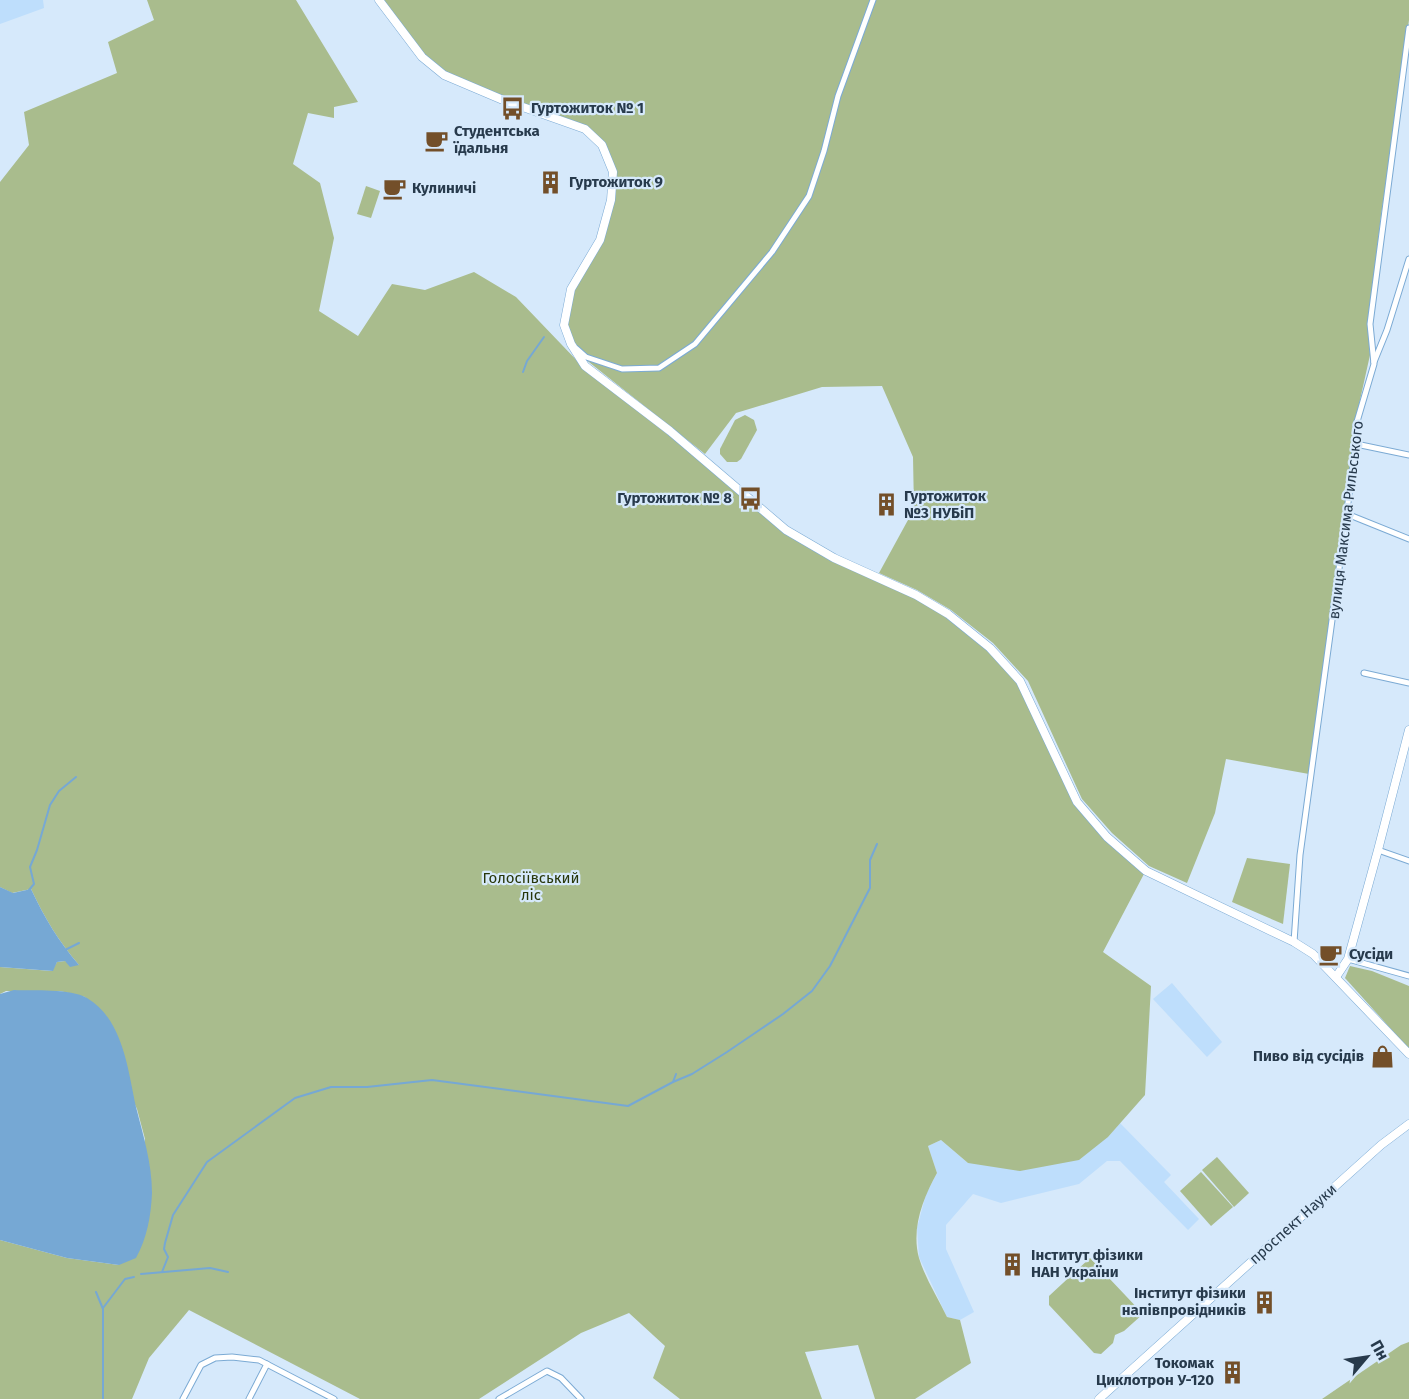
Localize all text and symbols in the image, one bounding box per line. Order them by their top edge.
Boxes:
bus stop icon: Гуртожиток № 1 [500,95,526,121]
place label: Гуртожиток № 1 [531,99,644,117]
place label: Студентська їдальня [453,122,540,157]
cafe icon: Студентська їдальня [423,127,449,153]
building icon: Гуртожиток 9 [538,169,564,195]
place label: Гуртожиток 9 [569,173,663,191]
cafe icon: Кулиничі [381,175,407,201]
place label: Кулиничі [412,179,476,197]
street label: вулиця Максима Рильського [1325,420,1367,620]
bus stop icon: Гуртожиток № 8 [737,485,763,511]
place label: Гуртожиток №3 НУБіП [904,487,987,522]
place label: Гуртожиток № 8 [617,489,732,507]
building icon: Гуртожиток №3 НУБіП [873,492,899,518]
park label: Голосіївський ліс [482,869,580,904]
cafe icon: Сусіди [1318,941,1344,967]
place label: Сусіди [1349,945,1393,963]
shop icon: Пиво від сусідів [1369,1043,1395,1069]
place label: Пиво від сусідів [1253,1047,1364,1065]
street label: проспект Науки [1246,1180,1340,1268]
place label: Інститут фізики НАН України [1031,1246,1143,1281]
building icon: Інститут фізики НАН України [1000,1251,1026,1277]
place label: Інститут фізики напівпровідників [1122,1284,1246,1319]
building icon: Інститут фізики напівпровідників [1251,1289,1277,1315]
north arrow [1337,1327,1397,1387]
text: Пн [1367,1337,1393,1363]
place label: Токомак Циклотрон У-120 [1096,1354,1215,1389]
building icon: Токомак Циклотрон У-120 [1219,1359,1245,1385]

